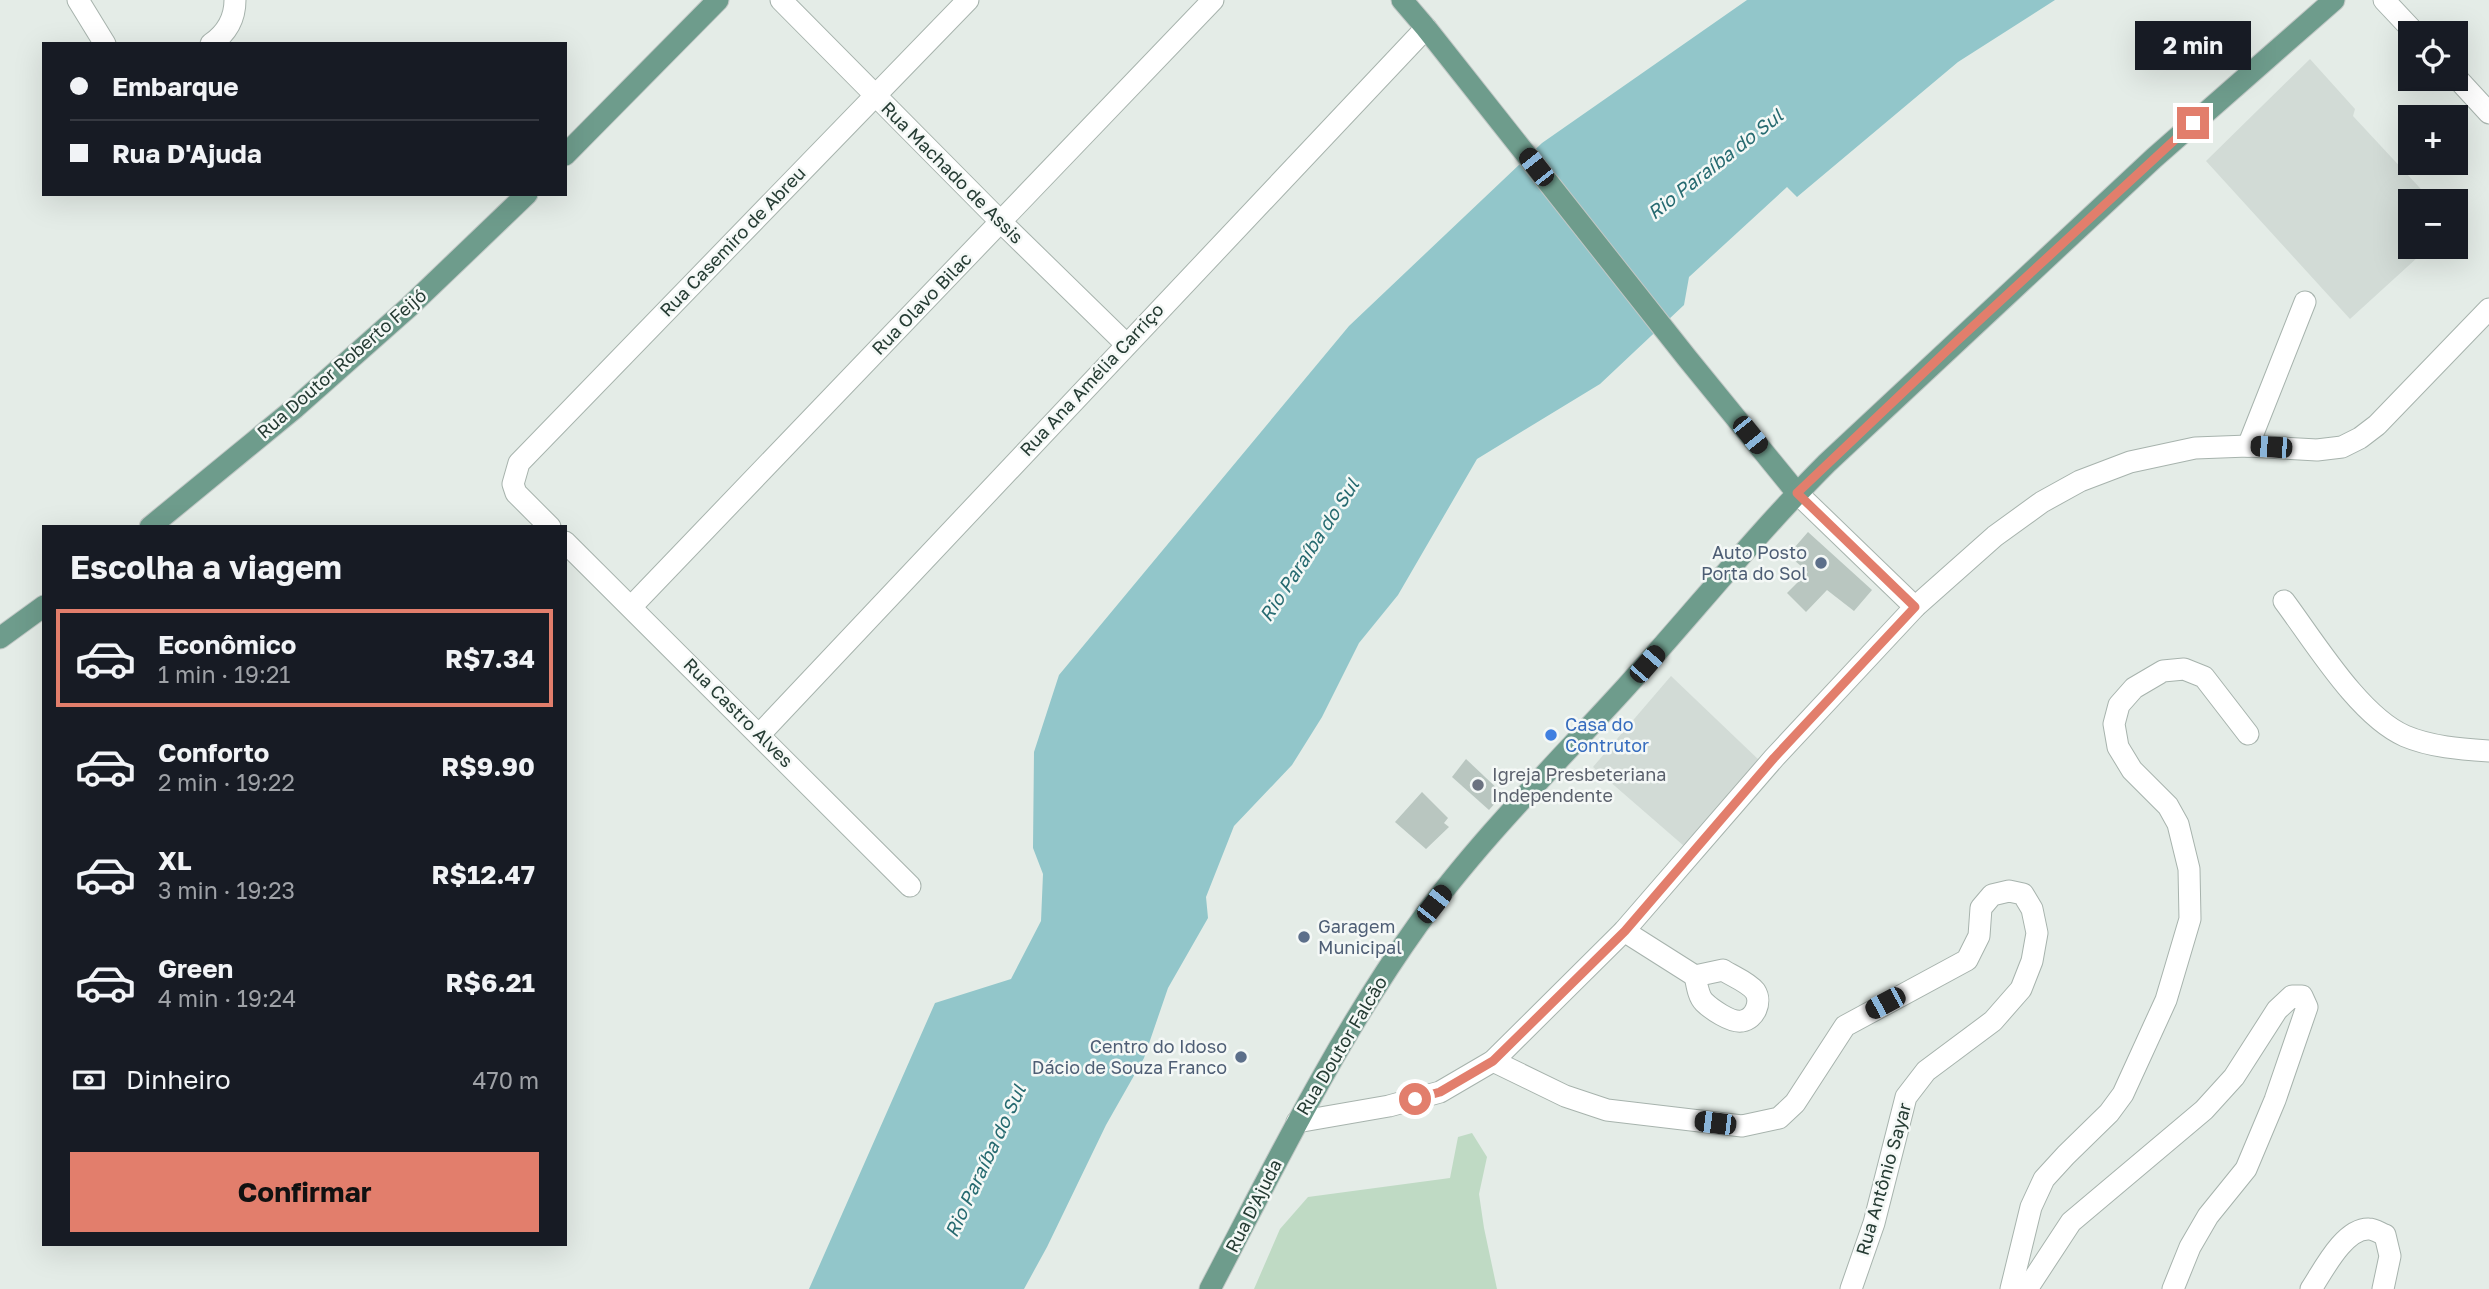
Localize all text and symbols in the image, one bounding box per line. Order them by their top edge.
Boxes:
map controls [2398,21,2468,259]
button: locate [2398,21,2468,91]
callout: 2 min [2135,22,2251,71]
text: 2 min [2163,31,2223,59]
text: Embarque [112,71,239,102]
street label: Rua Machado de Assis [877,97,1028,248]
water label: Rio Paraíba do Sul [1642,103,1788,224]
button: + [2398,105,2468,175]
route end [2177,107,2209,139]
text: Rua D'Ajuda [112,138,262,169]
car [1515,144,1558,190]
street label: Rua Casemiro de Abreu [655,162,810,321]
button: − [2398,189,2468,259]
street label: Rua Olavo Bilac [867,247,976,359]
street label: Rua Doutor Roberto Feijó [252,284,430,443]
street label: Rua Ana Amélia Carriço [1015,298,1168,460]
car [1729,412,1772,458]
car [2250,435,2293,459]
water label: Rio Paraíba do Sul [1254,473,1364,625]
place label: Auto Posto Porta do Sol [1701,541,1807,584]
text: Escolha a viagem [70,548,342,586]
marker: Auto Posto Porta do Sol [1813,555,1829,571]
icon: car [74,627,137,690]
text: Econômico [158,629,296,660]
car [1626,641,1669,687]
text: R$7.34 [445,643,535,674]
street label: Rua Castro Alves [679,653,798,772]
text: 1 min · 19:21 [158,660,290,688]
place label: Casa do Contrutor [1565,713,1649,756]
marker: Casa do Contrutor [1543,727,1559,743]
icon: car [74,735,137,798]
text: Conforto [158,737,269,768]
text: R$9.90 [441,751,535,782]
place label: Igreja Presbeteriana Independente [1492,763,1667,806]
text: 2 min · 19:22 [158,768,295,796]
marker: Igreja Presbeteriana Independente [1470,777,1486,793]
icon: car [74,843,137,906]
text: XL [158,845,192,876]
text: R$12.47 [432,859,535,890]
text: 3 min · 19:23 [158,876,295,904]
car [1413,881,1456,927]
place label: Garagem Municipal [1318,915,1402,958]
marker: Garagem Municipal [1296,929,1312,945]
icon: car [74,951,137,1014]
text: Green [158,953,233,984]
text: R$6.21 [445,967,535,998]
street label: Rua Doutor Falcão [1291,972,1391,1119]
text: 4 min · 19:24 [158,984,296,1012]
car [1862,984,1909,1022]
place label: Centro do Idoso Dácio de Souza Franco [1032,1035,1227,1078]
marker: Centro do Idoso Dácio de Souza Franco [1233,1049,1249,1065]
icon: cash [70,1061,108,1099]
text: Dinheiro [126,1064,231,1095]
text: 470 m [472,1066,539,1094]
water label: Rio Paraíba do Sul [939,1080,1030,1241]
route start [1399,1083,1431,1115]
street label: Rua Antônio Sayar [1851,1100,1915,1258]
car [1693,1110,1738,1136]
button: Confirmar [70,1152,539,1232]
street label: Rua D'Ajuda [1220,1155,1286,1256]

